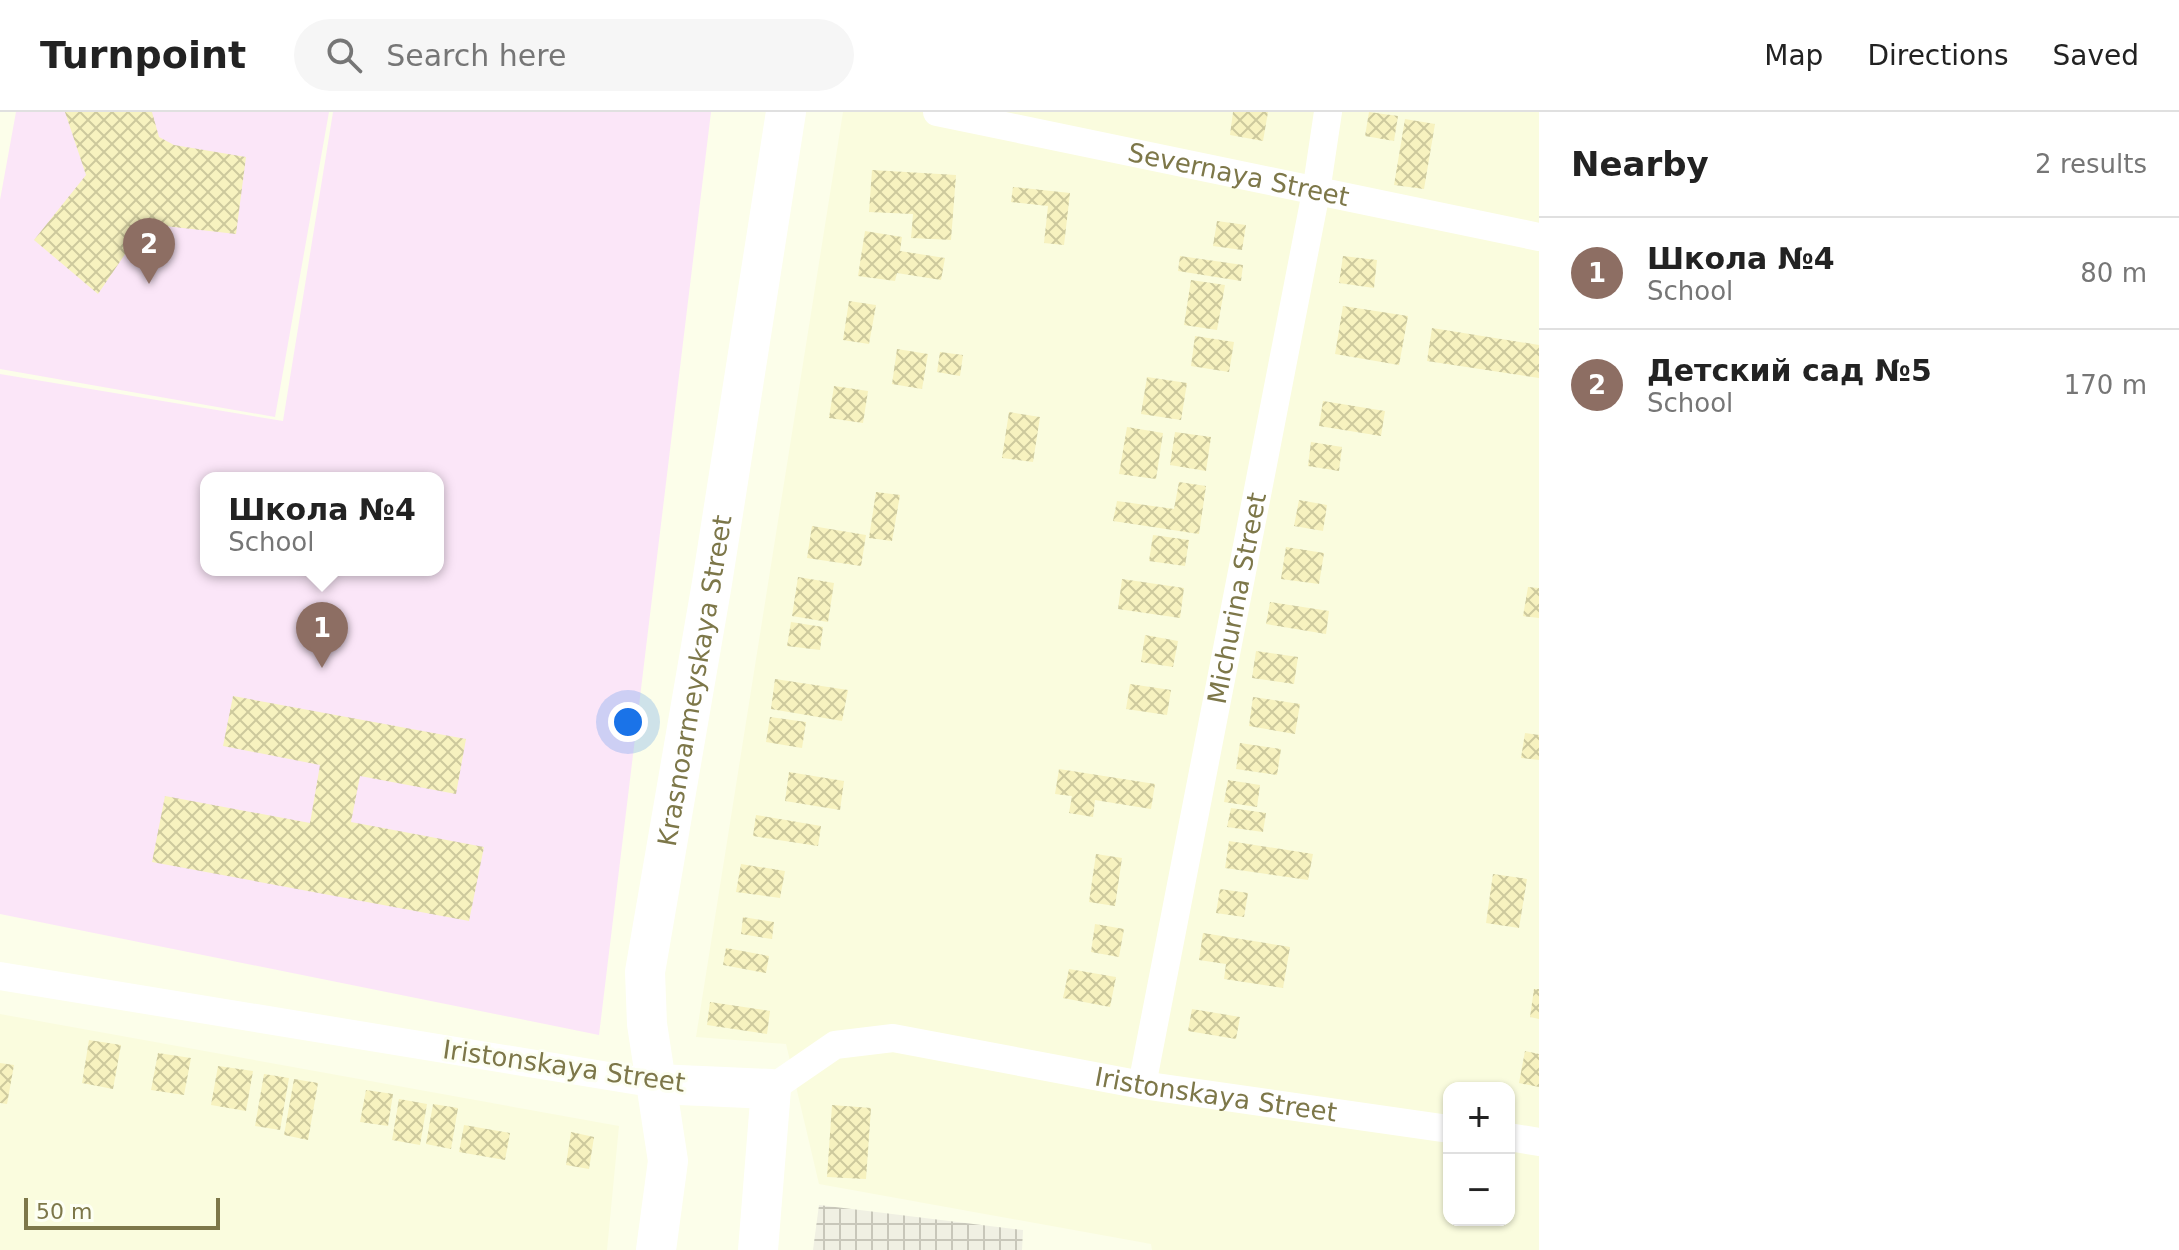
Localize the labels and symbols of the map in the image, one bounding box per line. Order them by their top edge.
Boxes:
street label: Severnaya Street [1125,137,1352,212]
pin: 2 [123,218,175,284]
street label: Michurina Street [1202,490,1272,706]
street label: Krasnoarmeyskaya Street [652,513,737,848]
pin: 1 [296,602,348,668]
your location [608,702,648,742]
street label: Iristonskaya Street [441,1034,687,1098]
street label: Iristonskaya Street [1092,1061,1339,1128]
scale bar [24,1194,220,1230]

